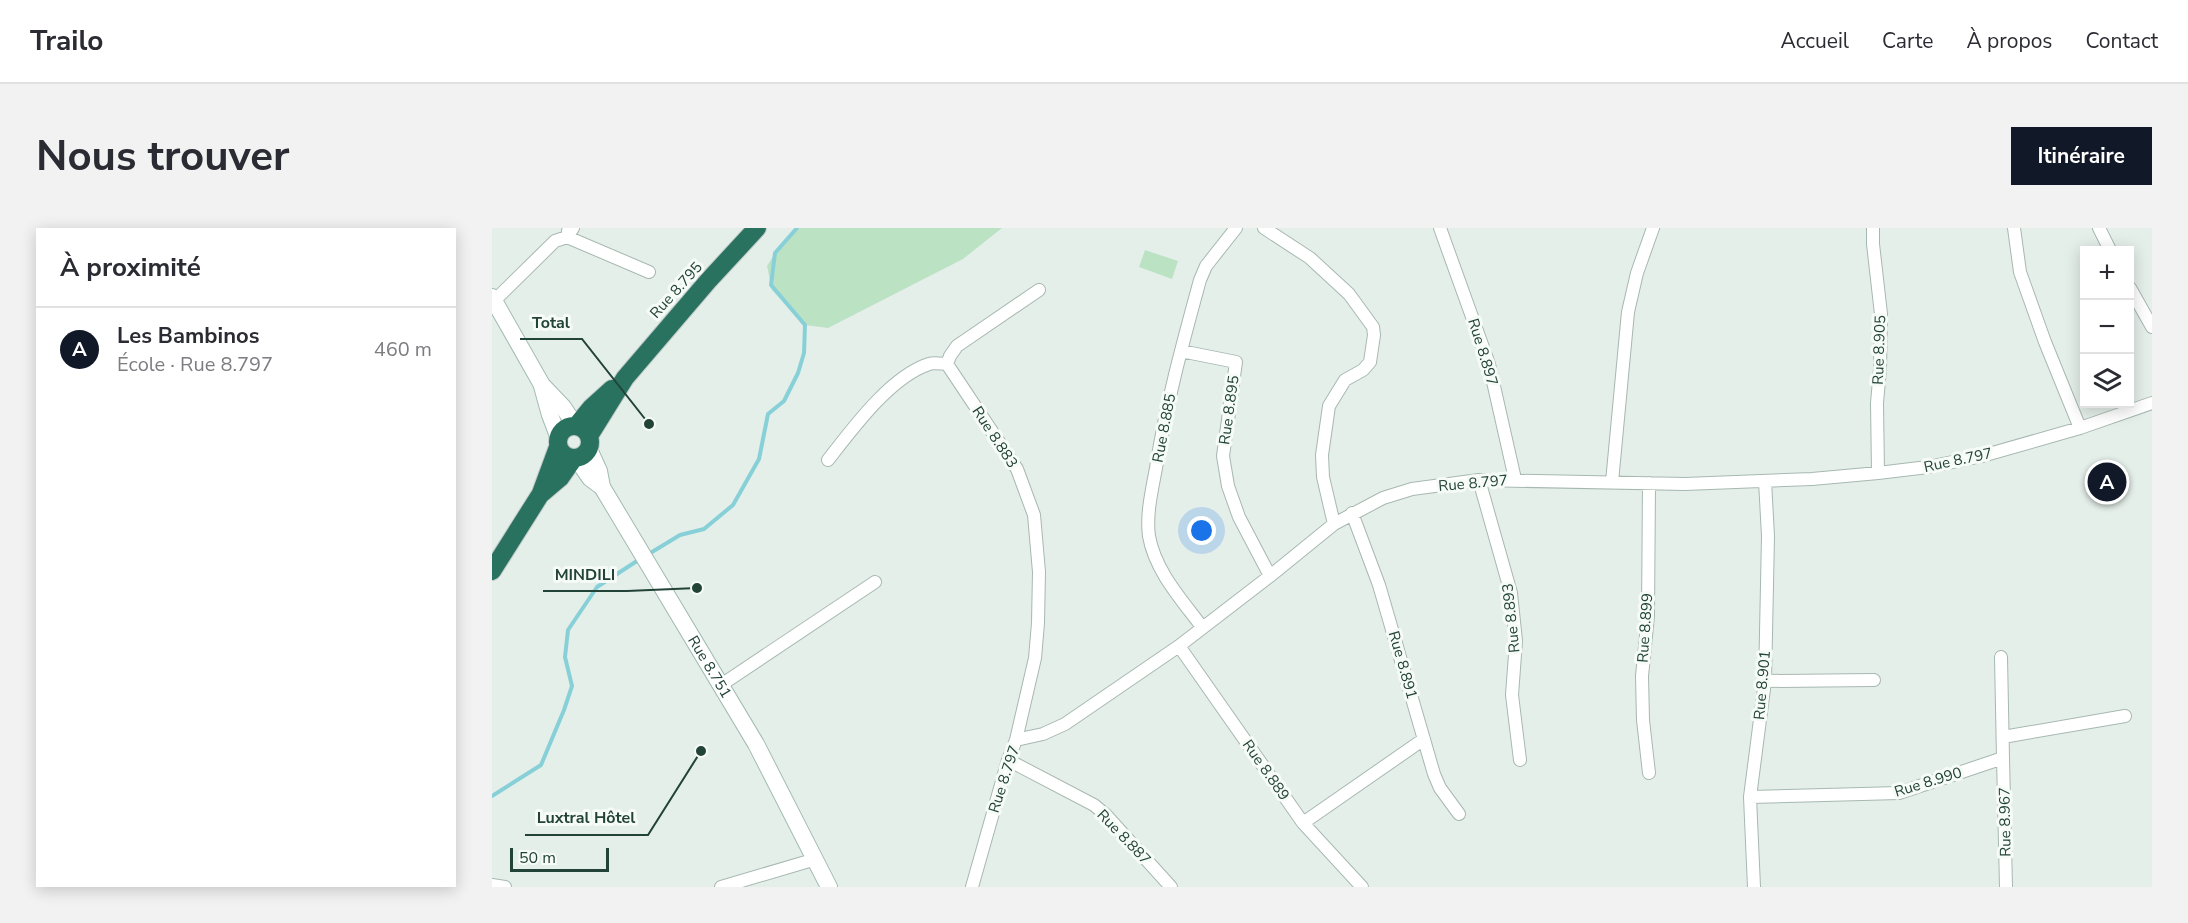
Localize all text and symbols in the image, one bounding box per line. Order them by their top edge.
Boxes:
text: Trailo [30,22,103,60]
text: Accueil [1780,27,1849,55]
text: Carte [1882,27,1933,55]
text: À propos [1966,27,2052,55]
text: Contact [2085,27,2158,55]
button: Itinéraire [2011,127,2152,185]
text: Nous trouver [36,128,289,185]
map controls [2080,246,2134,408]
button: + [2080,246,2134,300]
text: À proximité [60,250,201,285]
street label: Rue 8.795 [645,257,707,323]
button: − [2080,300,2134,354]
callout: Total [520,305,582,339]
text: Total [532,312,570,334]
street label: Rue 8.905 [1868,315,1890,385]
street label: Rue 8.897 [1463,316,1503,388]
text: Les Bambinos [117,321,259,351]
text: A [72,336,87,363]
text: 460 m [374,336,432,363]
text: École · Rue 8.797 [117,351,273,378]
button: layers [2080,354,2134,408]
street label: Rue 8.895 [1214,374,1244,446]
street label: Rue 8.885 [1148,392,1180,464]
street label: Rue 8.883 [968,402,1022,472]
street label: Rue 8.797 [1922,443,1994,477]
pin: A [2088,460,2126,504]
street label: Rue 8.797 [1437,470,1509,496]
your location [1187,516,1216,545]
callout: MINDILI [543,557,627,591]
text: MINDILI [555,564,615,586]
street label: Rue 8.893 [1497,582,1525,654]
street label: Rue 8.899 [1633,593,1657,663]
street label: Rue 8.891 [1384,629,1422,701]
street label: Rue 8.751 [683,632,736,702]
street label: Rue 8.901 [1749,649,1775,721]
street label: Rue 8.889 [1238,736,1294,804]
street label: Rue 8.797 [984,743,1024,815]
street label: Rue 8.990 [1892,762,1964,802]
street label: Rue 8.967 [1994,787,2016,857]
callout: Luxtral Hôtel [525,801,648,835]
street label: Rue 8.887 [1093,805,1155,869]
text: Luxtral Hôtel [537,807,635,829]
scale bar [510,845,609,872]
text: 50 m [519,847,556,869]

